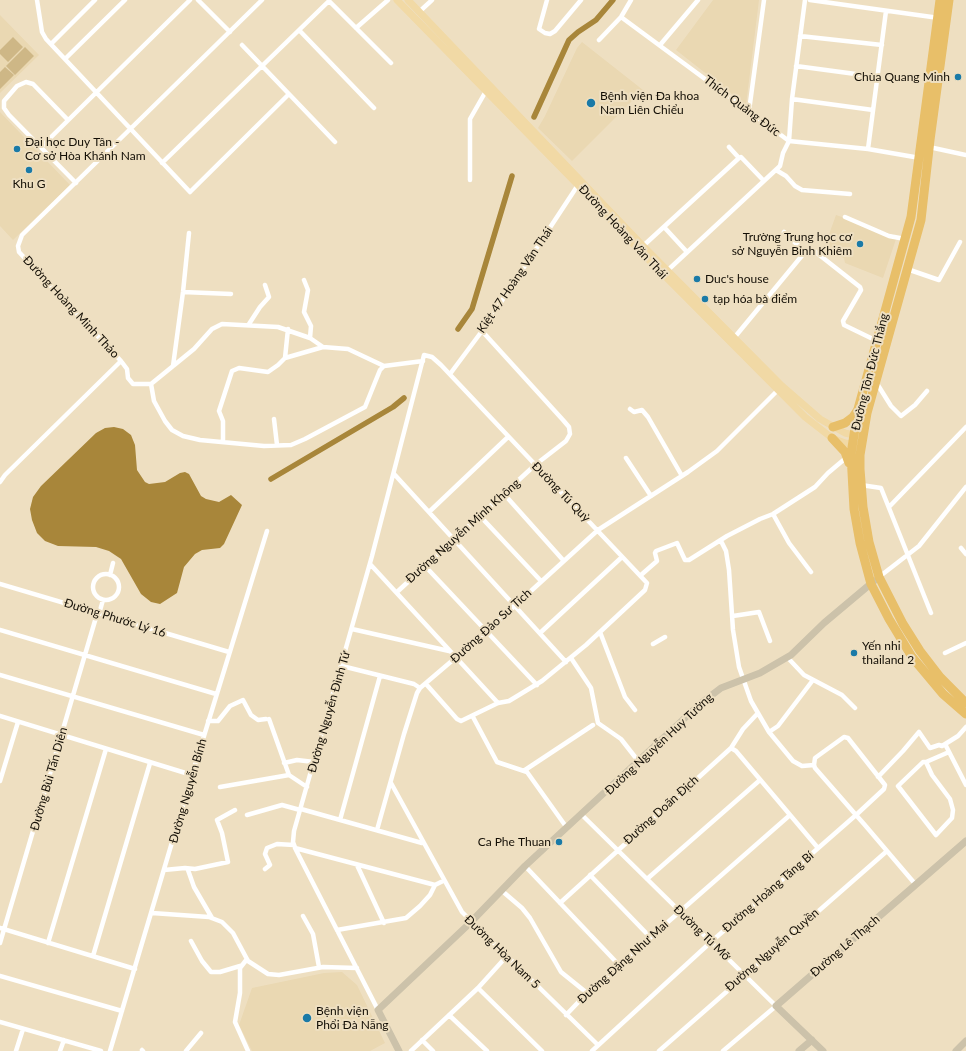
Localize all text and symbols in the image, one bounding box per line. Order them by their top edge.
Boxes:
place label: Chùa Quang Minh [854,70,950,84]
street label: Thích Quảng Đức [701,72,783,140]
marker: Chùa Quang Minh [953,72,963,82]
place label: Bệnh viện Đa khoa Nam Liên Chiểu [600,89,699,117]
marker: Bệnh viện Đa khoa Nam Liên Chiểu [585,97,597,109]
place label: Đại học Duy Tân - Cơ sở Hòa Khánh Nam [25,135,146,163]
marker: Đại học Duy Tân - Cơ sở Hòa Khánh Nam [12,144,22,154]
marker: Khu G [24,165,34,175]
place label: Khu G [12,177,46,191]
street label: Đường Hoàng Văn Thái [576,182,670,282]
street label: Kiệt 47 Hoàng Văn Thái [474,224,556,336]
place label: Trường Trung học cơ sở Nguyễn Bỉnh Khiêm [732,230,852,258]
marker: Trường Trung học cơ sở Nguyễn Bỉnh Khiêm [855,239,865,249]
street label: Đường Hoàng Minh Thảo [20,253,122,361]
place label: Duc's house [705,272,769,286]
marker: Duc's house [692,274,702,284]
place label: tạp hóa bà điểm [713,292,797,306]
marker: tạp hóa bà điểm [700,294,710,304]
street label: Đường Tôn Đức Thắng [848,312,892,432]
street label: Đường Tú Quỳ [529,459,593,525]
street label: Đường Nguyễn Minh Không [403,476,523,586]
street label: Đường Đào Sư Tích [448,586,534,666]
street label: Đường Phước Lý 16 [62,596,168,640]
place label: Yến nhi thailand 2 [862,639,914,667]
marker: Yến nhi thailand 2 [849,648,859,658]
street label: Đường Nguyễn Đình Tứ [305,649,353,775]
street label: Đường Nguyễn Huy Tưởng [602,690,716,798]
street label: Đường Bùi Tấn Diên [27,726,71,832]
street label: Đường Nguyễn Bính [166,737,210,845]
street label: Đường Doãn Địch [621,773,701,847]
place label: Ca Phe Thuan [478,835,551,849]
marker: Ca Phe Thuan [554,837,564,847]
street label: Đường Hoàng Tăng Bí [719,848,817,936]
street label: Đường Tú Mỡ [670,902,734,964]
street label: Đường Nguyễn Quyền [722,905,822,995]
street label: Đường Hòa Nam 5 [461,912,543,992]
street label: Đường Lê Thạch [807,912,883,980]
street label: Đường Đặng Như Mai [575,917,671,1007]
place label: Bệnh viện Phổi Đà Nẵng [316,1004,389,1032]
marker: Bệnh viện Phổi Đà Nẵng [301,1012,313,1024]

